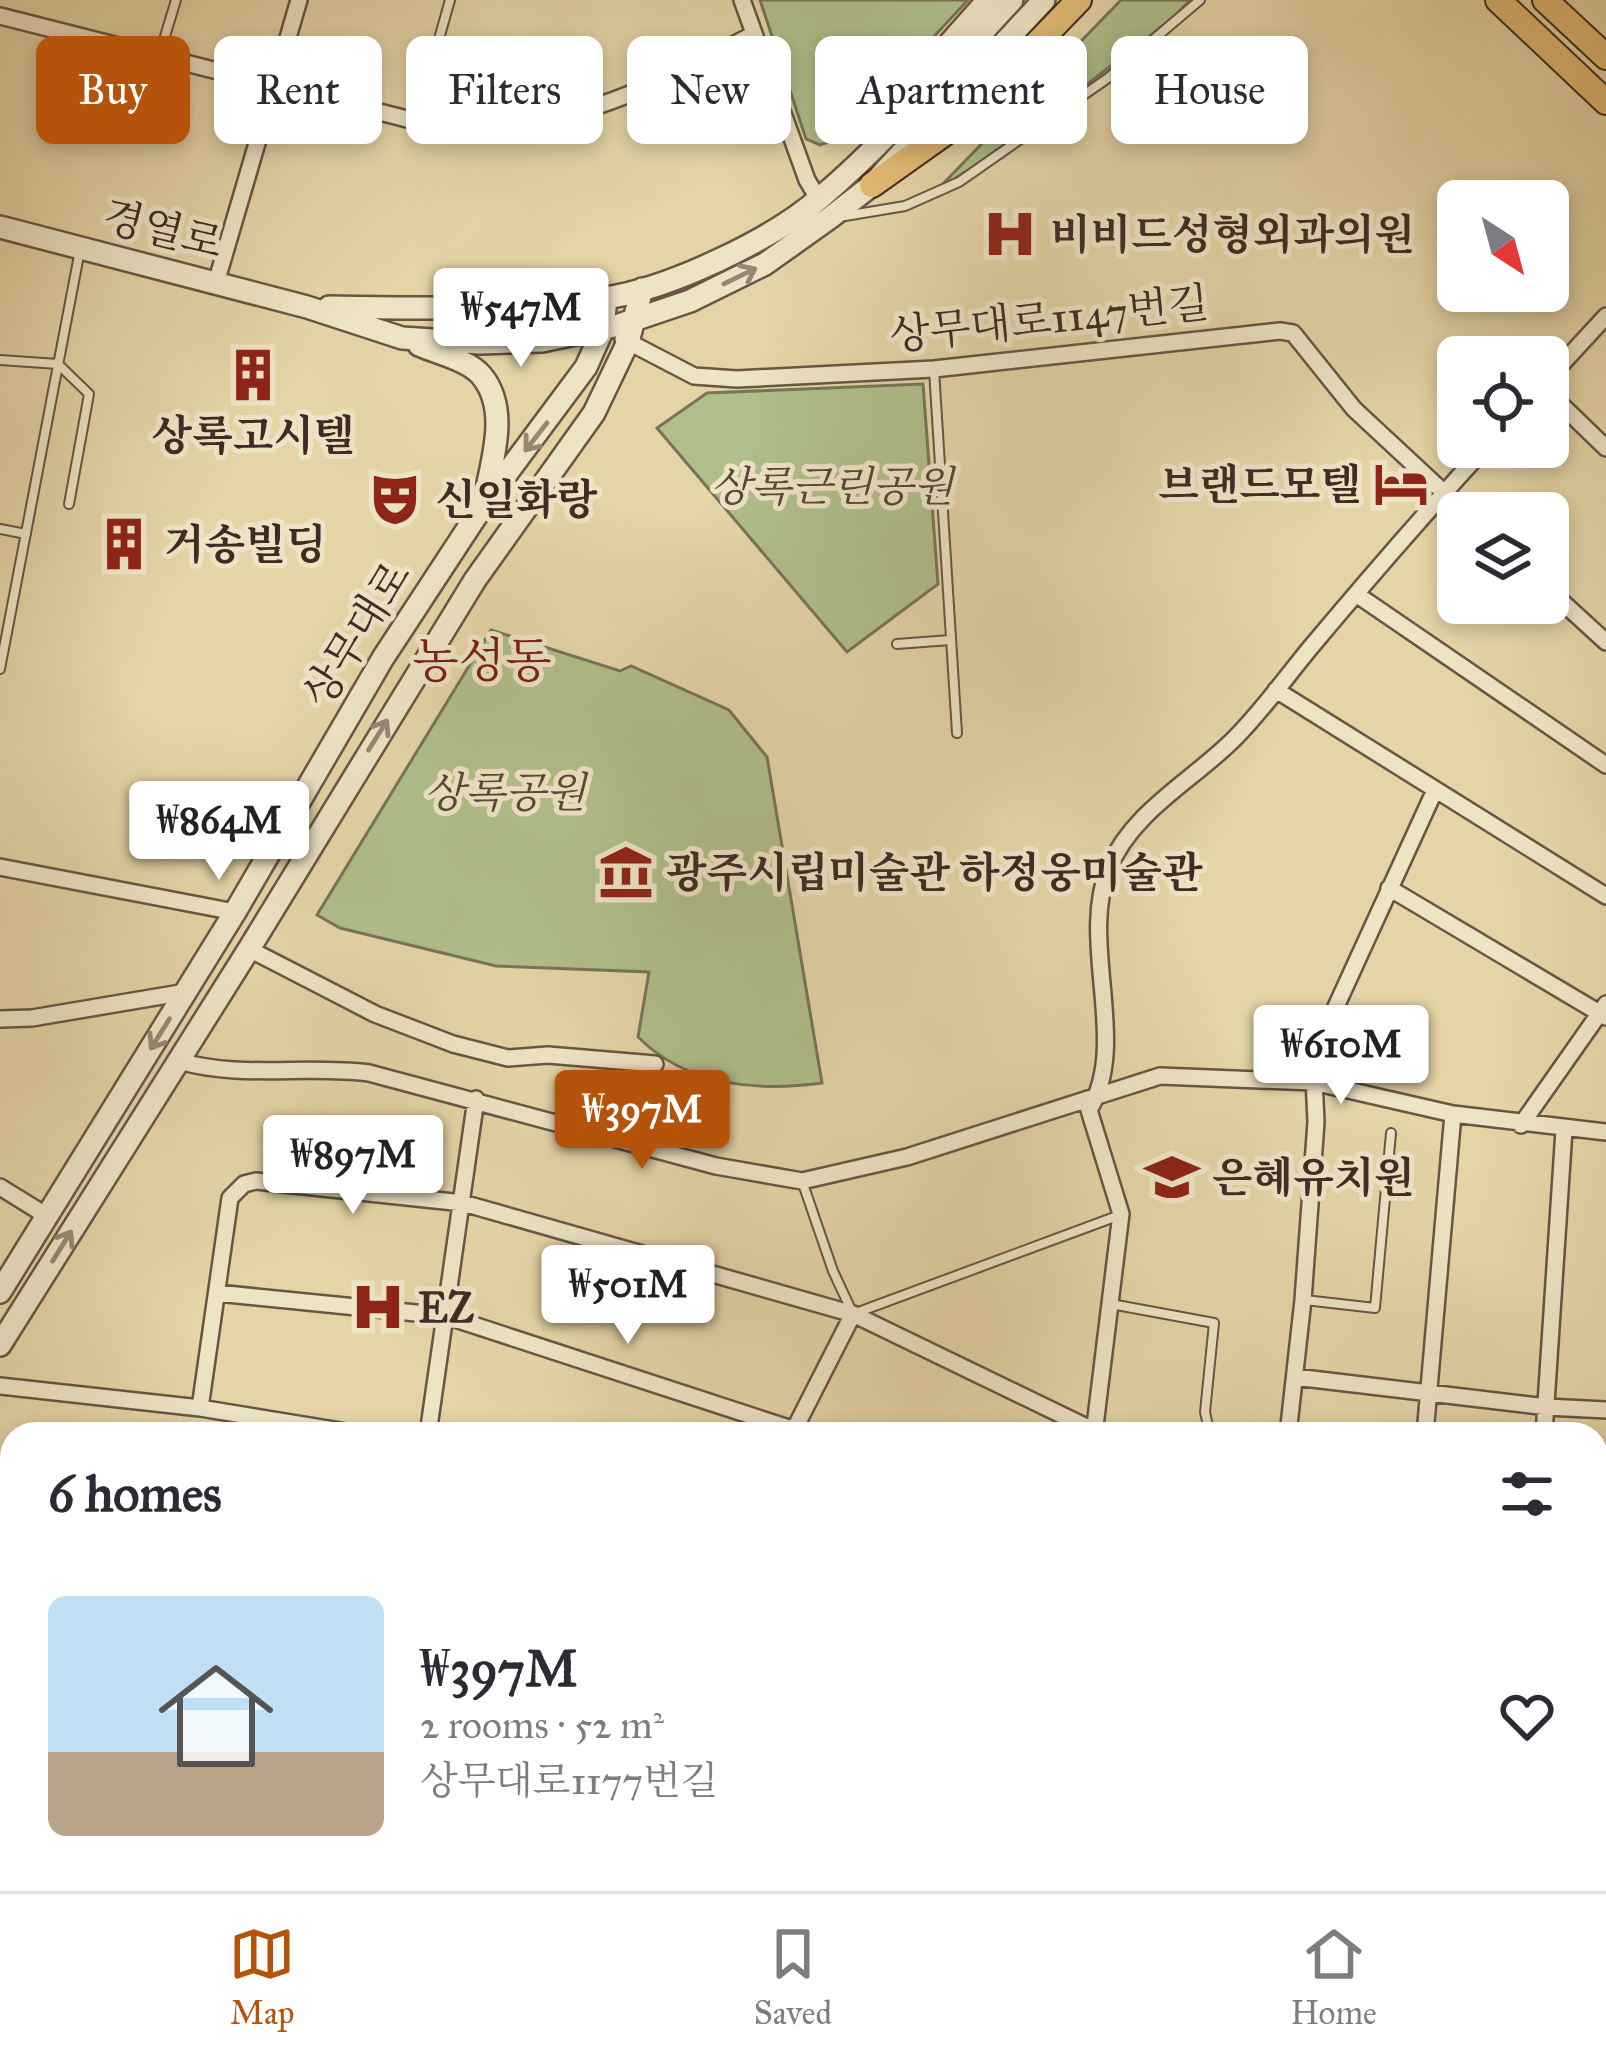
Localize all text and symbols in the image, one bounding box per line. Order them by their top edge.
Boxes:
chip: Buy [36,36,190,144]
chip: Rent [214,36,382,144]
chip: Filters [406,36,603,144]
chip: New [627,36,791,144]
chip: Apartment [815,36,1087,144]
chip: House [1111,36,1308,144]
north arrow [1437,180,1569,312]
map controls [1437,180,1569,624]
street label: 경열로 [97,190,228,270]
hospital icon: 비비드성형외과의원 [981,205,1039,263]
place label: 비비드성형외과의원 [1050,209,1415,261]
one-way arrow [722,264,758,287]
pin: ₩547M [437,268,605,370]
street label: 상무대로1147번길 [887,276,1211,362]
text: ₩547M [460,283,582,331]
button: locate [1437,336,1569,468]
building icon: 상록고시텔 [224,346,282,404]
place label: 상록고시텔 [152,410,354,462]
one-way arrow [524,420,549,453]
hotel icon: 브랜드모텔 [1372,455,1430,513]
place label: 브랜드모텔 [1158,459,1361,511]
park label: 상록근린공원 [710,461,956,513]
theatre icon: 신일화랑 [366,470,424,528]
place label: 신일화랑 [435,474,598,526]
button: layers [1437,492,1569,624]
building icon: 거송빌딩 [95,515,153,573]
place label: 거송빌딩 [164,519,326,571]
street label: 상무대로 [292,552,422,717]
district label: 농성동 [412,631,552,690]
one-way arrow [365,719,390,753]
park label: 상록공원 [424,767,589,819]
pin: ₩864M [135,781,303,883]
text: ₩864M [156,796,282,844]
museum icon: 광주시립미술관 하정웅미술관 [597,843,655,901]
place label: 광주시립미술관 하정웅미술관 [666,847,1203,899]
pin: ₩610M [1257,1005,1425,1107]
one-way arrow [148,1016,172,1050]
text: ₩610M [1281,1020,1401,1068]
pin: ₩397M [558,1070,726,1172]
text: ₩397M [582,1085,702,1133]
pin: ₩897M [269,1115,437,1217]
text: ₩897M [290,1130,416,1178]
school or university icon: 은혜유치원 [1143,1148,1201,1206]
place label: 은혜유치원 [1212,1152,1415,1204]
one-way arrow [50,1230,75,1264]
pin: ₩501M [544,1245,712,1347]
text: ₩501M [568,1260,688,1308]
hospital icon: EZ [349,1278,407,1336]
place label: EZ [418,1282,474,1334]
icon: filters [1494,1461,1560,1527]
text: 6 homes [48,1463,222,1525]
text: ₩397M [420,1638,578,1700]
icon: home [144,1644,288,1788]
icon: heart [1494,1683,1560,1749]
text: 2 rooms · 52 m² [420,1701,664,1749]
text: 상무대로1177번길 [420,1757,718,1805]
tab: Map [229,1921,295,2033]
tab: Saved [754,1921,832,2033]
tab: Home [1290,1921,1377,2033]

